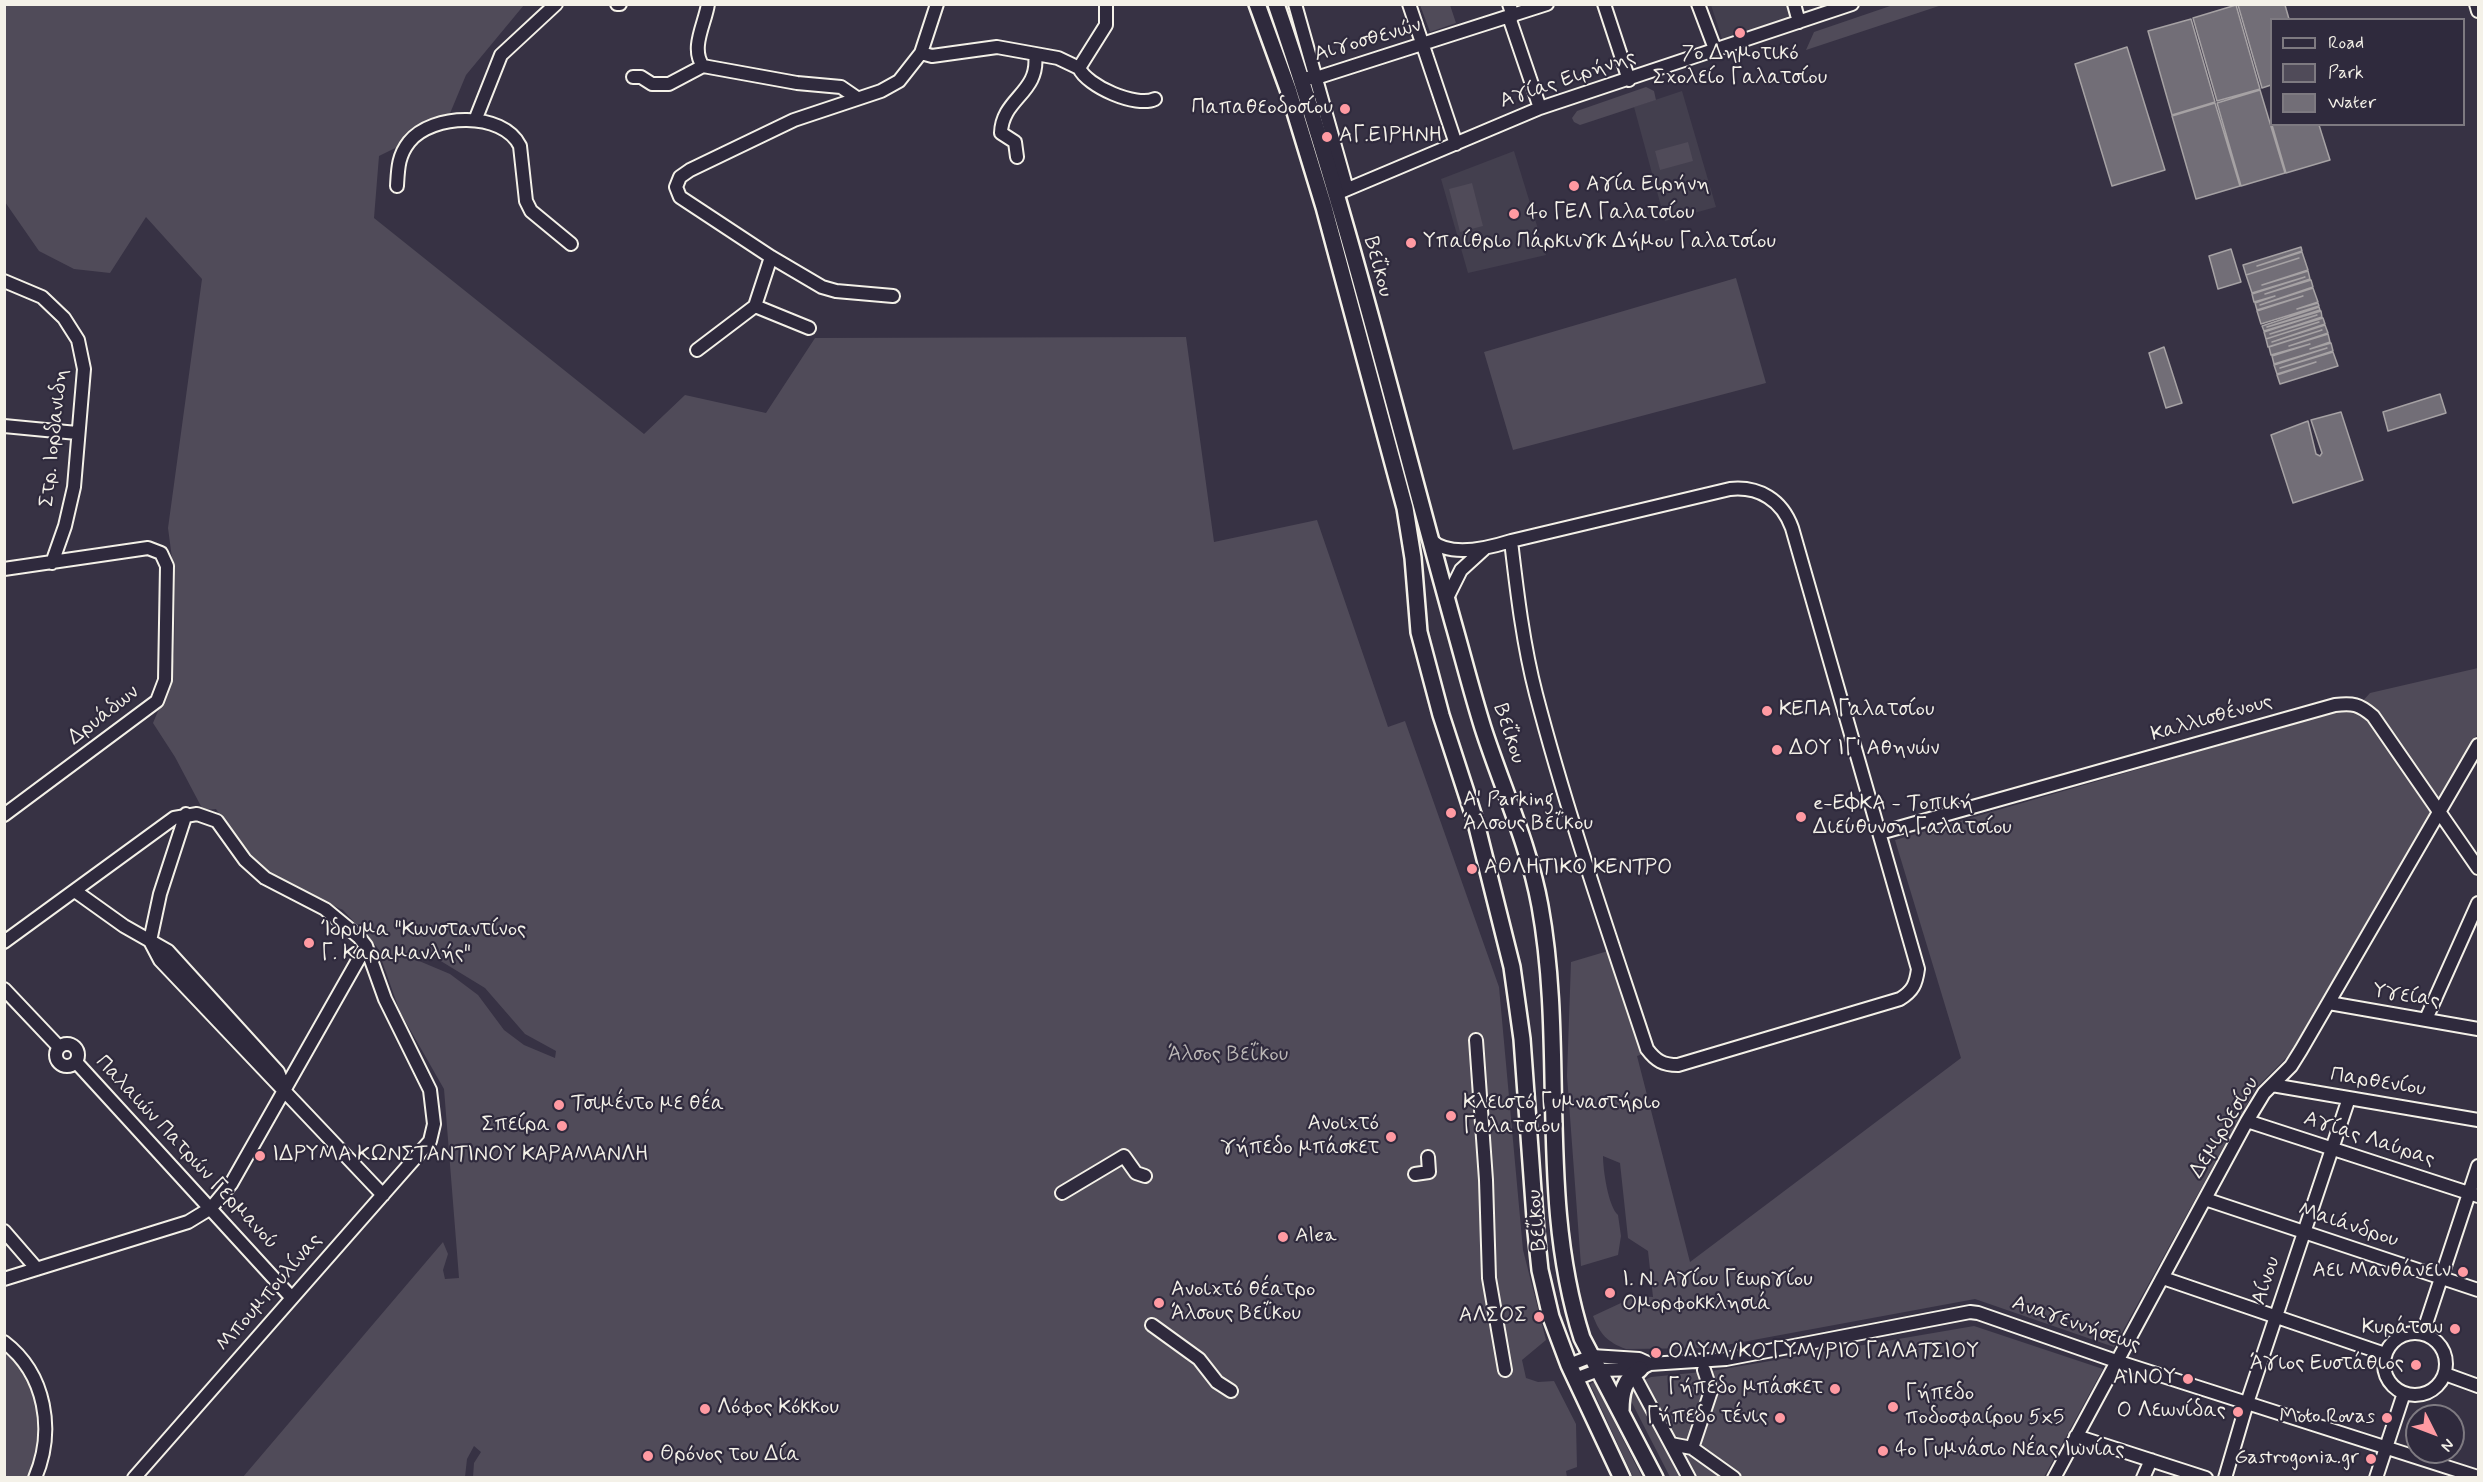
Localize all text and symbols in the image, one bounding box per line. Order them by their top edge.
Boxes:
street label: Αιγοσθενών [1312,14,1424,68]
legend [2270,18,2465,126]
marker: 7ο Δημοτικό Σχολείο Γαλατσίου [1733,26,1747,40]
text: Road [2328,31,2364,55]
place label: 7ο Δημοτικό Σχολείο Γαλατσίου [1653,42,1827,92]
street label: Αγίας Ειρήνης [1497,45,1639,115]
text: Park [2328,61,2364,85]
text: Water [2328,91,2376,115]
place label: Παπαθεοδοσίου [1191,96,1333,122]
marker: Παπαθεοδοσίου [1338,102,1352,116]
place label: ΑΓ.ΕΙΡΗΝΗ [1339,124,1442,150]
marker: ΑΓ.ΕΙΡΗΝΗ [1320,130,1334,144]
place label: Αγία Ειρήνη [1586,173,1710,199]
marker: Αγία Ειρήνη [1567,179,1581,193]
place label: 4ο ΓΕΛ Γαλατσίου [1526,201,1694,227]
marker: 4ο ΓΕΛ Γαλατσίου [1507,207,1521,221]
place label: Υπαίθριο Πάρκινγκ Δήμου Γαλατσίου [1423,230,1776,256]
street label: Βεΐκου [1357,234,1397,300]
marker: Υπαίθριο Πάρκινγκ Δήμου Γαλατσίου [1404,236,1418,250]
street label: Στρ. Ιορδανιδη [35,368,75,508]
street label: Δρυάδων [63,680,145,752]
street label: Καλλισθένους [2148,690,2276,748]
place label: ΚΕΠΑ Γαλατσίου [1779,698,1934,724]
street label: Βεΐκου [1487,701,1529,767]
marker: ΚΕΠΑ Γαλατσίου [1760,704,1774,718]
place label: ΔΟΥ ΙΓ' Αθηνών [1789,737,1939,763]
marker: ΔΟΥ ΙΓ' Αθηνών [1770,743,1784,757]
place label: Α' Parking Άλσους Βεΐκου [1463,788,1593,838]
place label: e-ΕΦΚΑ - Τοπική Διεύθυνση Γαλατσίου [1813,792,2012,842]
marker: Α' Parking Άλσους Βεΐκου [1444,806,1458,820]
marker: e-ΕΦΚΑ - Τοπική Διεύθυνση Γαλατσίου [1794,810,1808,824]
place label: ΑΘΛΗΤΙΚΟ ΚΕΝΤΡΟ [1484,856,1672,882]
marker: ΑΘΛΗΤΙΚΟ ΚΕΝΤΡΟ [1465,862,1479,876]
place label: Ίδρυμα "Κωνσταντίνος Γ. Καραμανλής" [321,918,526,968]
marker: Ίδρυμα "Κωνσταντίνος Γ. Καραμανλής" [302,936,316,950]
street label: Υγείας [2371,979,2441,1015]
park label: Άλσος Βεΐκου [1168,1043,1288,1069]
street label: Παλαιών Πατρών Γερμανού [89,1051,283,1255]
street label: Παρθενίου [2328,1063,2428,1103]
street label: Δεμιρδεσίου [2185,1073,2265,1183]
place label: Κλειστό Γυμναστήριο Γαλατσίου [1463,1091,1660,1141]
place label: Τσιμέντο με θέα [571,1092,724,1118]
marker: Τσιμέντο με θέα [552,1098,566,1112]
street label: Αγίας Λαύρας [2300,1107,2438,1173]
marker: Κλειστό Γυμναστήριο Γαλατσίου [1444,1109,1458,1123]
place label: Ανοιχτό γήπεδο μπάσκετ [1220,1112,1379,1162]
place label: Σπείρα [482,1113,550,1139]
marker: Σπείρα [555,1119,569,1133]
marker: Ανοιχτό γήπεδο μπάσκετ [1384,1130,1398,1144]
place label: ΙΔΡΥΜΑ ΚΩΝΣΤΑΝΤΙΝΟΥ ΚΑΡΑΜΑΝΛΗ [272,1143,649,1169]
marker: ΙΔΡΥΜΑ ΚΩΝΣΤΑΝΤΙΝΟΥ ΚΑΡΑΜΑΝΛΗ [253,1149,267,1163]
street label: Βεΐκου [1523,1188,1553,1252]
street label: Μαιάνδρου [2295,1198,2401,1254]
place label: Alea [1295,1224,1337,1250]
street label: Μπουμπουλίνας [212,1229,328,1357]
marker: Alea [1276,1230,1290,1244]
street label: Αίνου [2247,1254,2287,1308]
place label: Αει Μανθάνειν [2312,1259,2451,1285]
marker: Αει Μανθάνειν [2456,1265,2470,1279]
place label: Ι. Ν. Αγίου Γεωργίου Ομορφοκκλησιά [1622,1268,1813,1318]
place label: Ανοιχτό θέατρο Άλσους Βεΐκου [1171,1278,1316,1328]
marker: Ι. Ν. Αγίου Γεωργίου Ομορφοκκλησιά [1603,1286,1617,1300]
street label: Αναγεννήσεως [2008,1291,2144,1359]
marker: Ανοιχτό θέατρο Άλσους Βεΐκου [1152,1296,1166,1310]
place label: ΑΛΣΟΣ [1459,1304,1527,1330]
marker: ΑΛΣΟΣ [1532,1310,1546,1324]
place label: Κυράτσω [2362,1316,2443,1342]
marker: Κυράτσω [2448,1322,2462,1336]
place label: ΟΛΥΜ/ΚΟ ΓΥΜ/ΡΙΟ ΓΑΛΑΤΣΙΟΥ [1668,1340,1979,1366]
marker: ΟΛΥΜ/ΚΟ ΓΥΜ/ΡΙΟ ΓΑΛΑΤΣΙΟΥ [1649,1346,1663,1360]
place label: Άγιος Ευστάθιος [2250,1352,2404,1378]
marker: Άγιος Ευστάθιος [2409,1358,2423,1372]
place label: ΑΙΝΟΥ [2113,1366,2176,1392]
marker: ΑΙΝΟΥ [2181,1372,2195,1386]
place label: Γήπεδο μπάσκετ [1668,1376,1823,1402]
marker: Γήπεδο μπάσκετ [1828,1382,1842,1396]
place label: Γήπεδο ποδοσφαίρου 5x5 [1905,1382,2064,1432]
place label: Λόφος Κόκκου [717,1396,839,1422]
place label: Ο Λεωνίδας [2117,1399,2226,1425]
marker: Γήπεδο ποδοσφαίρου 5x5 [1886,1400,1900,1414]
marker: Λόφος Κόκκου [698,1402,712,1416]
north arrow [2405,1404,2465,1464]
place label: Γήπεδο τένις [1646,1405,1768,1431]
marker: Ο Λεωνίδας [2231,1405,2245,1419]
place label: Moto Rovas [2279,1405,2375,1431]
marker: Γήπεδο τένις [1773,1411,1787,1425]
marker: Moto Rovas [2380,1411,2394,1425]
text: N [2436,1434,2459,1456]
place label: 4ο Γυμνάσιο Νέας Ιωνίας [1895,1438,2125,1464]
place label: Θρόνος του Δία [660,1443,800,1469]
marker: 4ο Γυμνάσιο Νέας Ιωνίας [1876,1444,1890,1458]
place label: Gastrogonia.gr [2234,1446,2359,1472]
marker: Θρόνος του Δία [641,1449,655,1463]
marker: Gastrogonia.gr [2364,1452,2378,1466]

